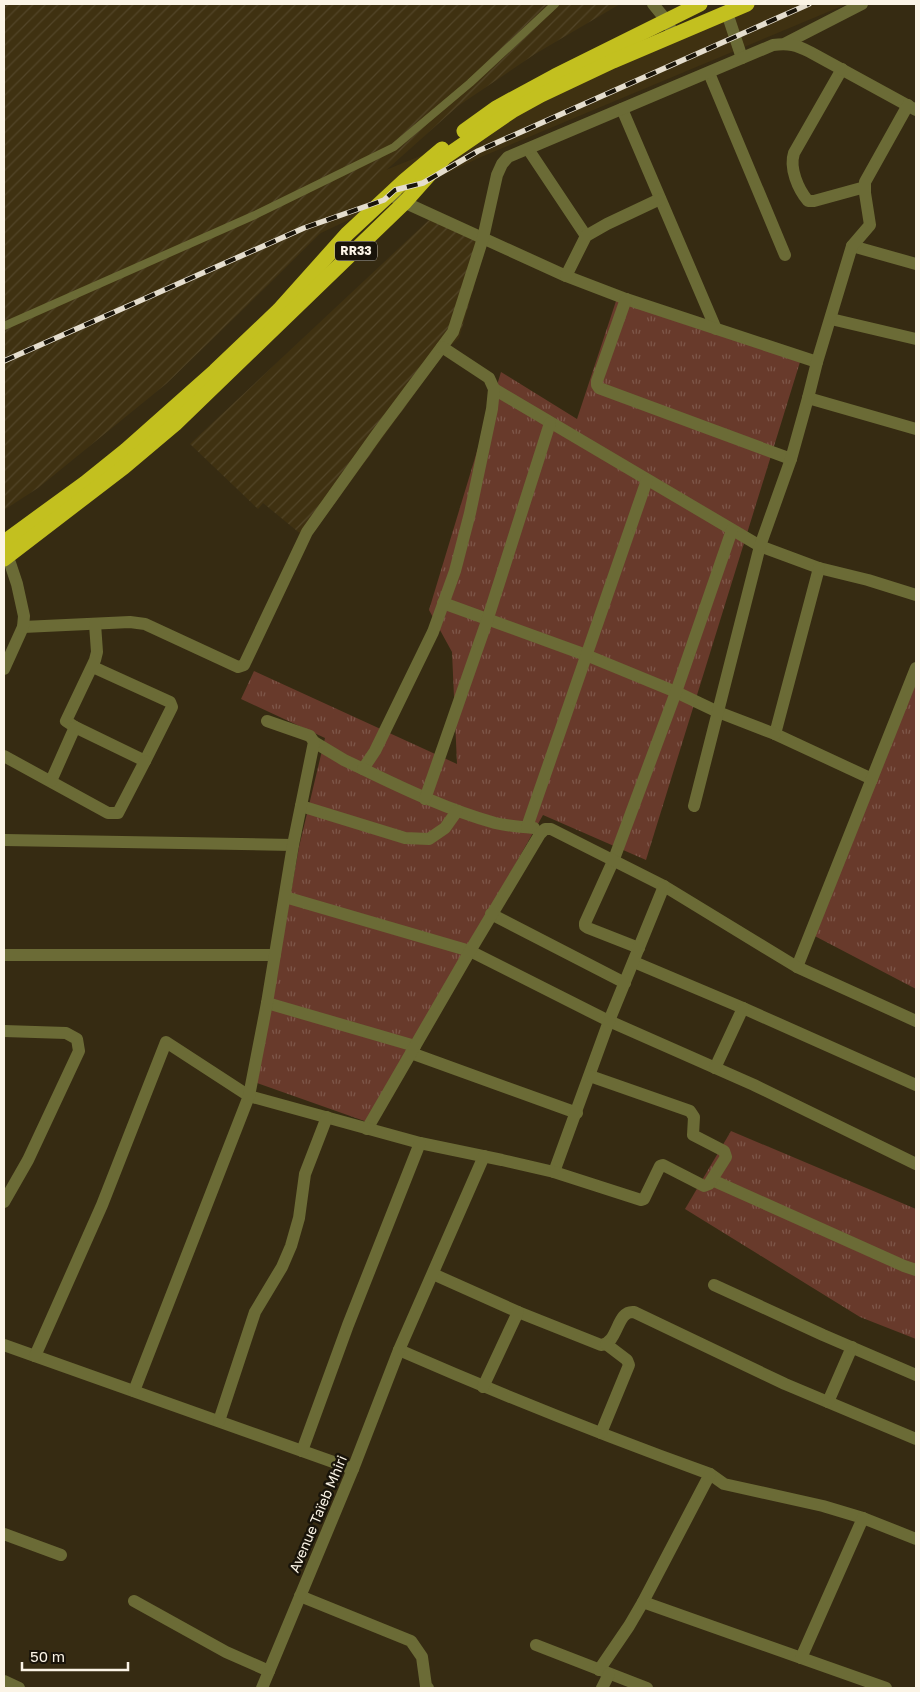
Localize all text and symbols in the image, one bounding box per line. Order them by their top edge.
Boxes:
road number: RR33 [335,242,377,260]
street label: Avenue Taïeb Mhiri [285,1453,350,1575]
scale bar [22,1640,129,1672]
text: 50 m [30,1647,65,1665]

